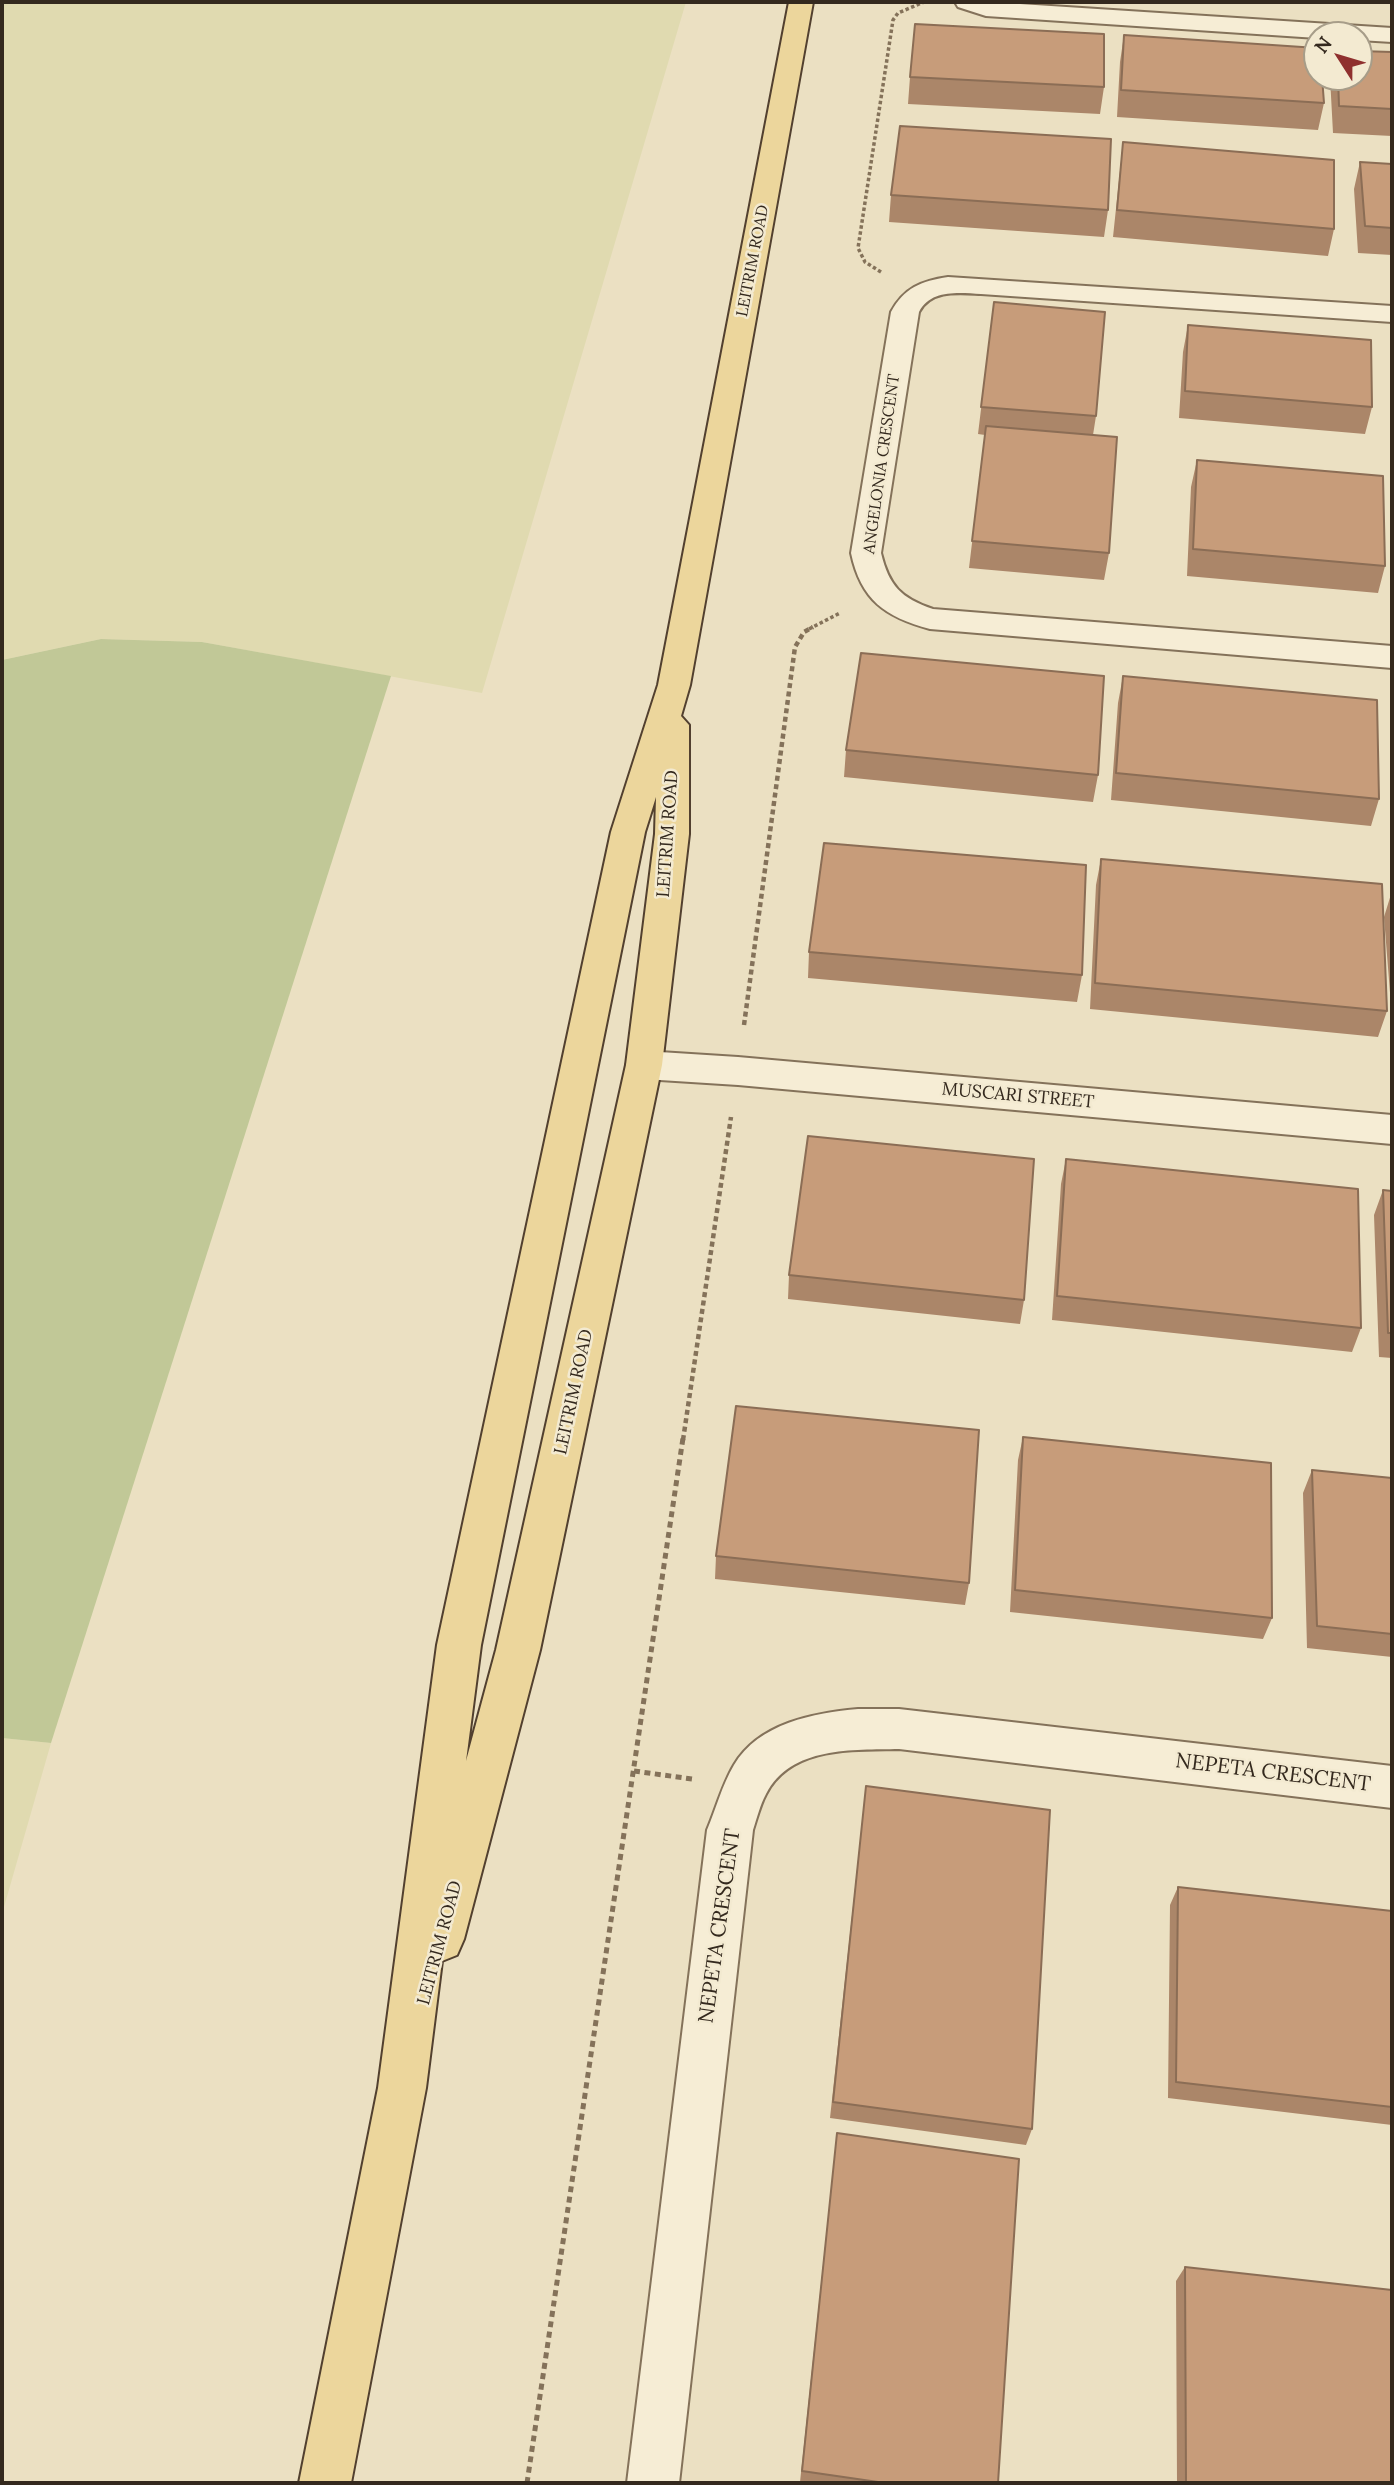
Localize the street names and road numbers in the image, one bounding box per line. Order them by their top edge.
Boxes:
street label: LEITRIM ROAD [733,203,773,319]
street label: ANGELONIA CRESCENT [860,373,904,555]
street label: LEITRIM ROAD [653,770,683,898]
street label: MUSCARI STREET [941,1079,1095,1113]
street label: LEITRIM ROAD [550,1327,598,1457]
street label: NEPETA CRESCENT [1174,1749,1372,1797]
street label: NEPETA CRESCENT [694,1827,746,2025]
street label: LEITRIM ROAD [413,1878,467,2008]

